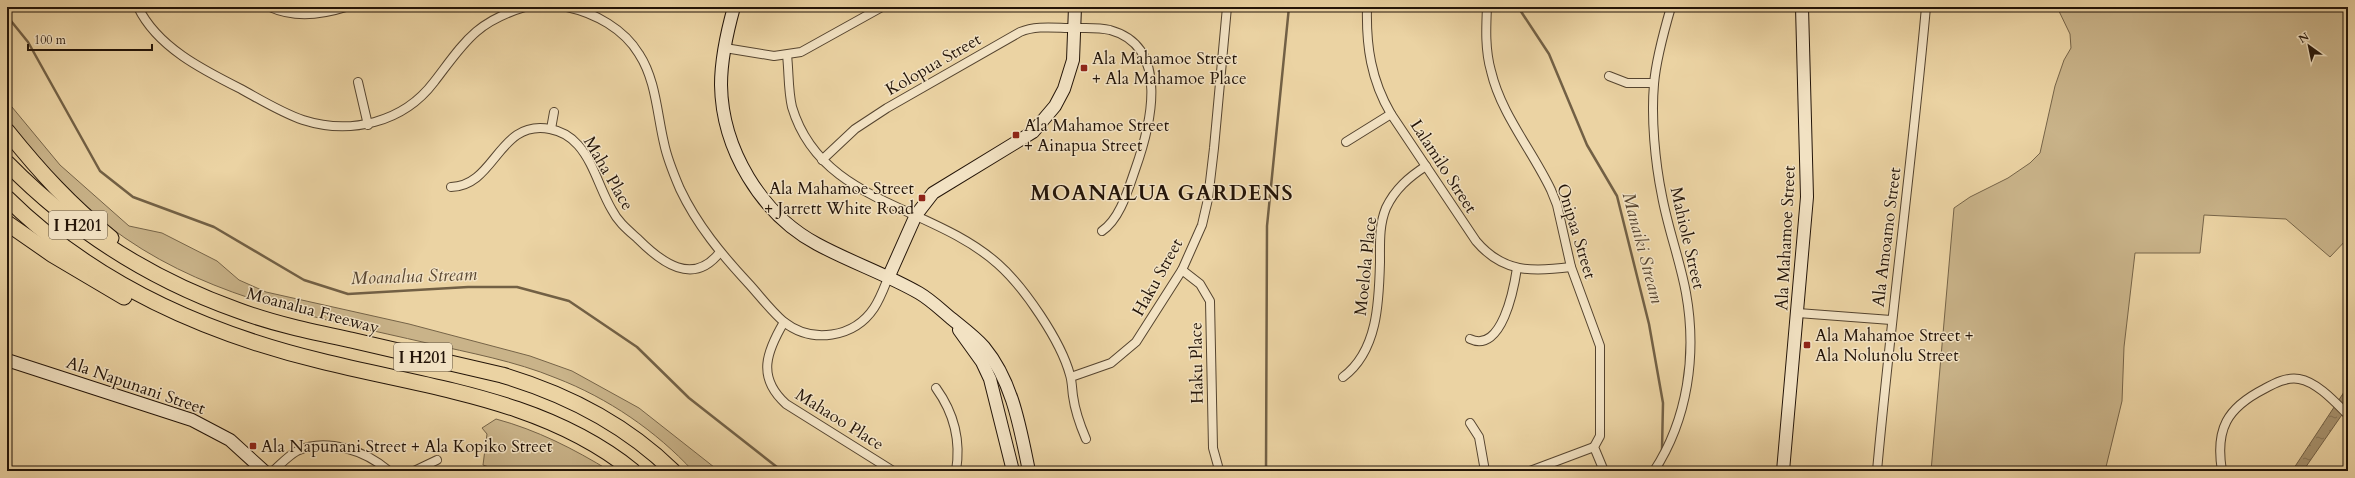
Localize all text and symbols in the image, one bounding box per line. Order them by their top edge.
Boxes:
scale bar [28,26,152,52]
north arrow [2289,26,2329,66]
street label: Kolopua Street [881,28,986,101]
text: N [2296,29,2312,47]
text: 100 m [34,32,67,48]
place label: Ala Mahamoe Street + Ala Mahamoe Place [1092,47,1247,90]
marker: Ala Mahamoe Street + Ala Mahamoe Place [1079,63,1089,73]
place label: Ala Mahamoe Street + Ainapua Street [1024,114,1170,157]
street label: Lalamilo Street [1405,115,1483,218]
marker: Ala Mahamoe Street + Ainapua Street [1011,130,1021,140]
street label: Maha Place [578,132,639,214]
street label: Ala Mahamoe Street [1770,164,1801,311]
street label: Ala Amoamo Street [1867,165,1907,308]
place label: Ala Mahamoe Street + Jarrett White Road [764,177,915,220]
district label: MOANALUA GARDENS [1030,179,1294,208]
street label: Onipaa Street [1551,181,1602,282]
street label: Mahiole Street [1665,185,1711,292]
water label: Manaiki Stream [1616,190,1669,307]
marker: Ala Mahamoe Street + Jarrett White Road [917,193,927,203]
road number: I H201 [49,211,107,239]
street label: Moelola Place [1349,215,1382,317]
street label: Haku Street [1127,234,1189,320]
water label: Moanalua Stream [350,262,478,291]
street label: Moanalua Freeway [244,282,382,339]
street label: Haku Place [1184,322,1209,404]
place label: Ala Mahamoe Street + Ala Nolunolu Street [1815,324,1973,367]
marker: Ala Mahamoe Street + Ala Nolunolu Street [1802,340,1812,350]
road number: I H201 [394,343,452,371]
street label: Ala Napunani Street [63,351,209,420]
street label: Mahaoo Place [791,383,888,456]
place label: Ala Napunani Street + Ala Kopiko Street [261,435,553,458]
marker: Ala Napunani Street + Ala Kopiko Street [248,441,258,451]

